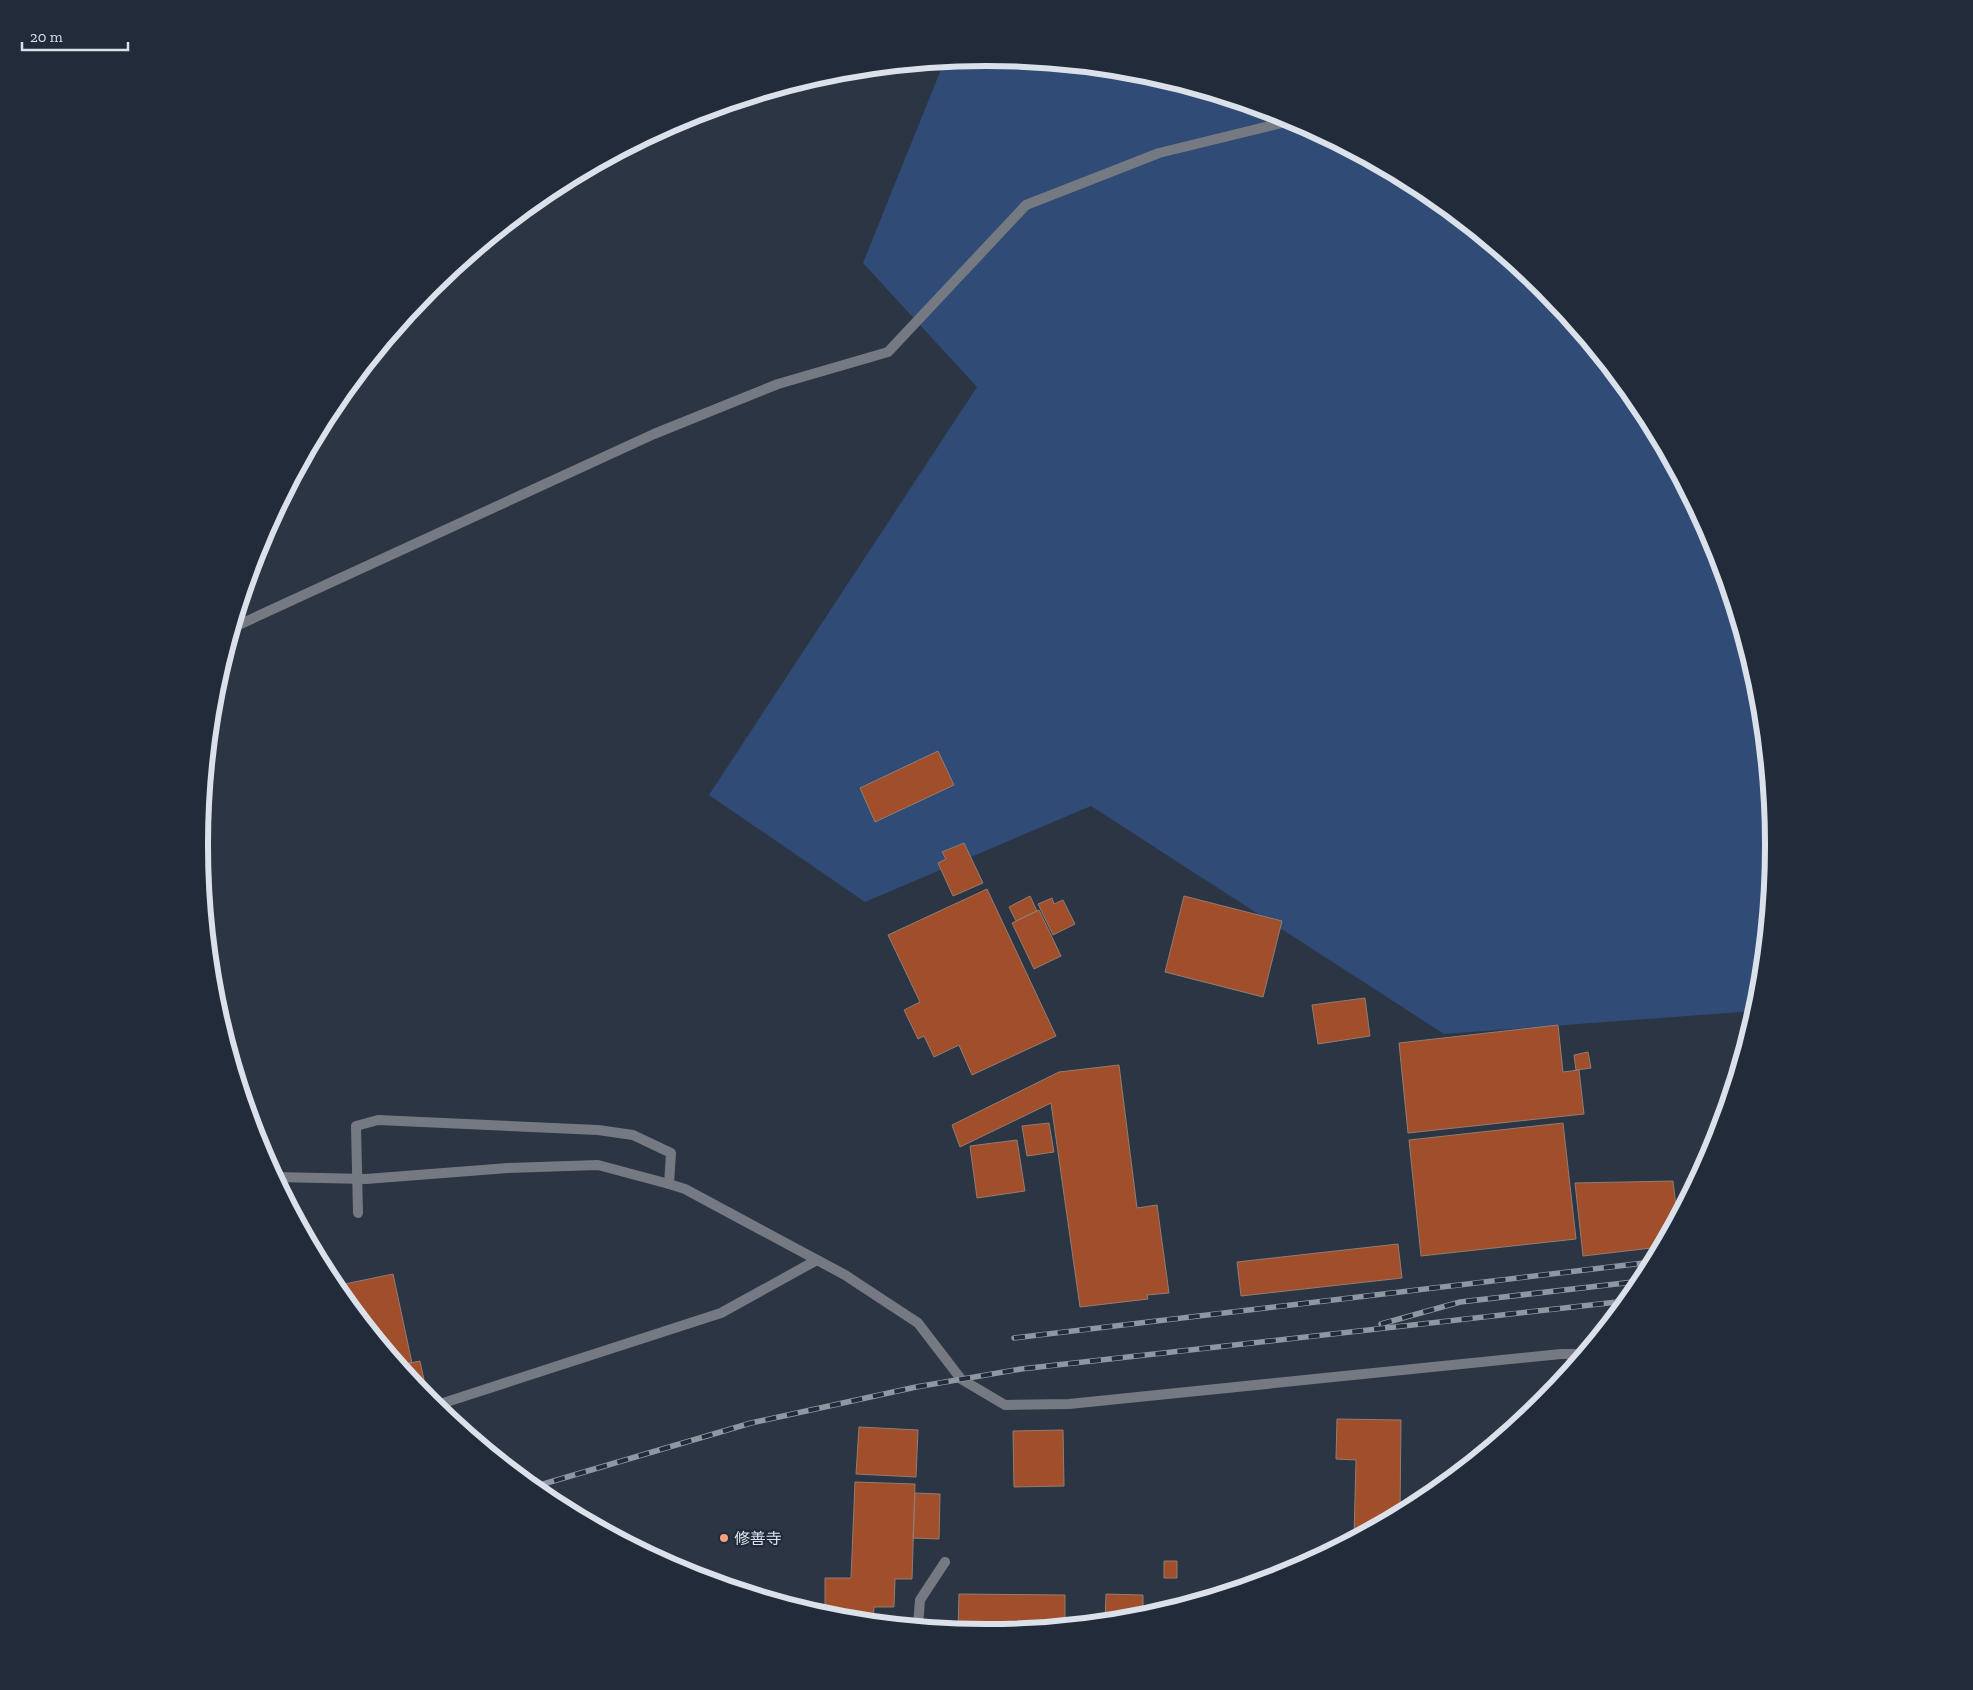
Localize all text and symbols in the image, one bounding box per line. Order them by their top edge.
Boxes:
scale bar [22,20,129,52]
text: 20 m [30,28,63,46]
place label: 修善寺 [734,1529,782,1548]
marker: 修善寺 [718,1532,730,1544]

